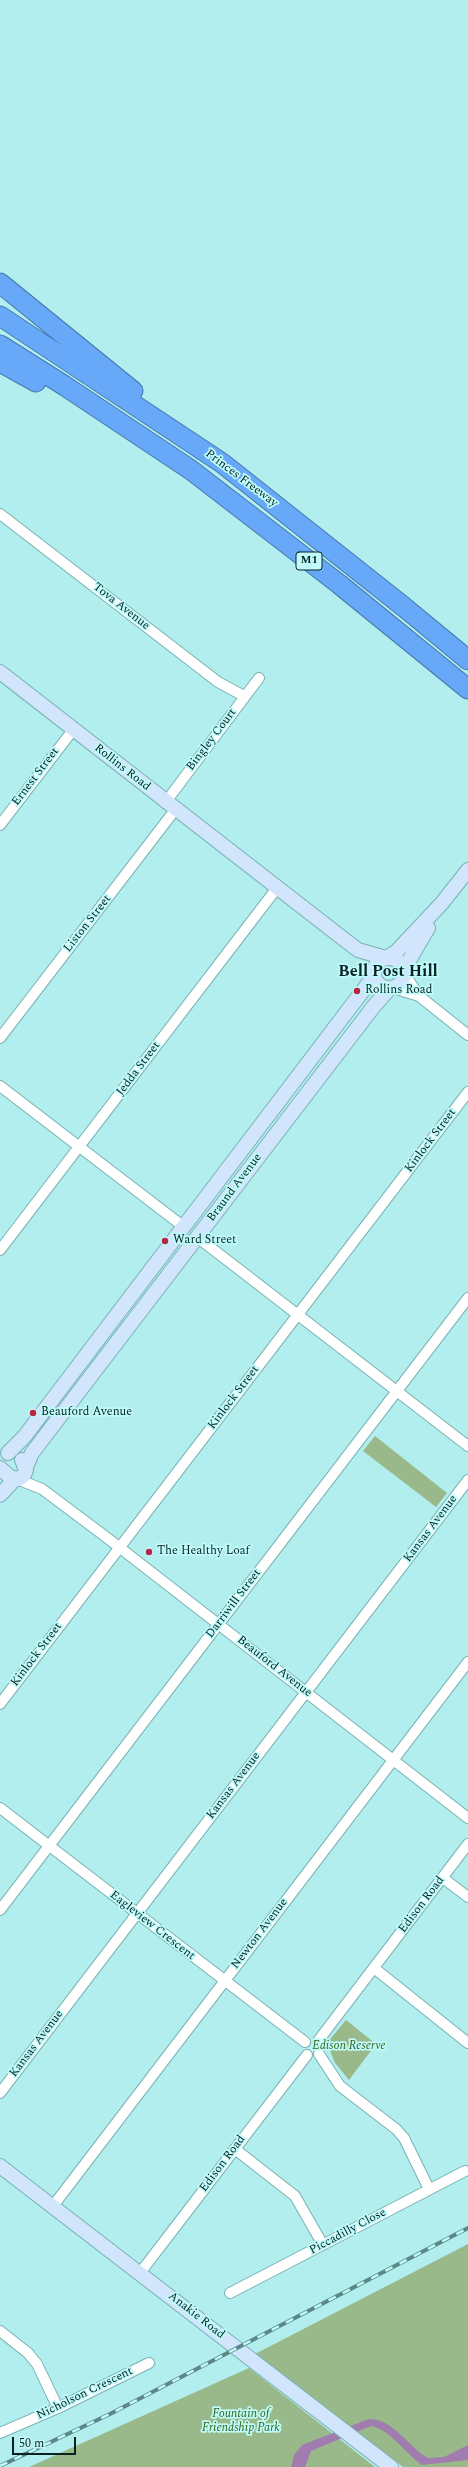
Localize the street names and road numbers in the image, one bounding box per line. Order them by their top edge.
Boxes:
street label: Princes Freeway [202,447,280,511]
road number: M1 [296,552,322,570]
street label: Tova Avenue [90,580,152,634]
street label: Bingley Court [184,706,240,774]
street label: Rollins Road [91,742,153,794]
street label: Ernest Street [9,745,63,809]
street label: Liston Street [61,893,115,955]
street label: Jedda Street [114,1039,164,1099]
street label: Kinlock Street [402,1106,460,1176]
street label: Braund Avenue [205,1151,265,1225]
street label: Kinlock Street [205,1363,263,1433]
street label: Kansas Avenue [401,1493,461,1565]
street label: Darriwill Street [203,1567,265,1641]
street label: Kinlock Street [8,1620,66,1690]
street label: Beauford Avenue [234,1633,314,1701]
street label: Kansas Avenue [204,1750,264,1822]
street label: Edison Road [396,1874,448,1936]
street label: Eagleview Crescent [107,1888,197,1964]
street label: Newton Avenue [229,1896,291,1972]
street label: Kansas Avenue [7,2008,67,2080]
street label: Edison Road [197,2133,249,2195]
street label: Piccadilly Close [307,2206,389,2258]
street label: Anakie Road [165,2289,227,2343]
street label: Nicholson Crescent [35,2365,135,2423]

